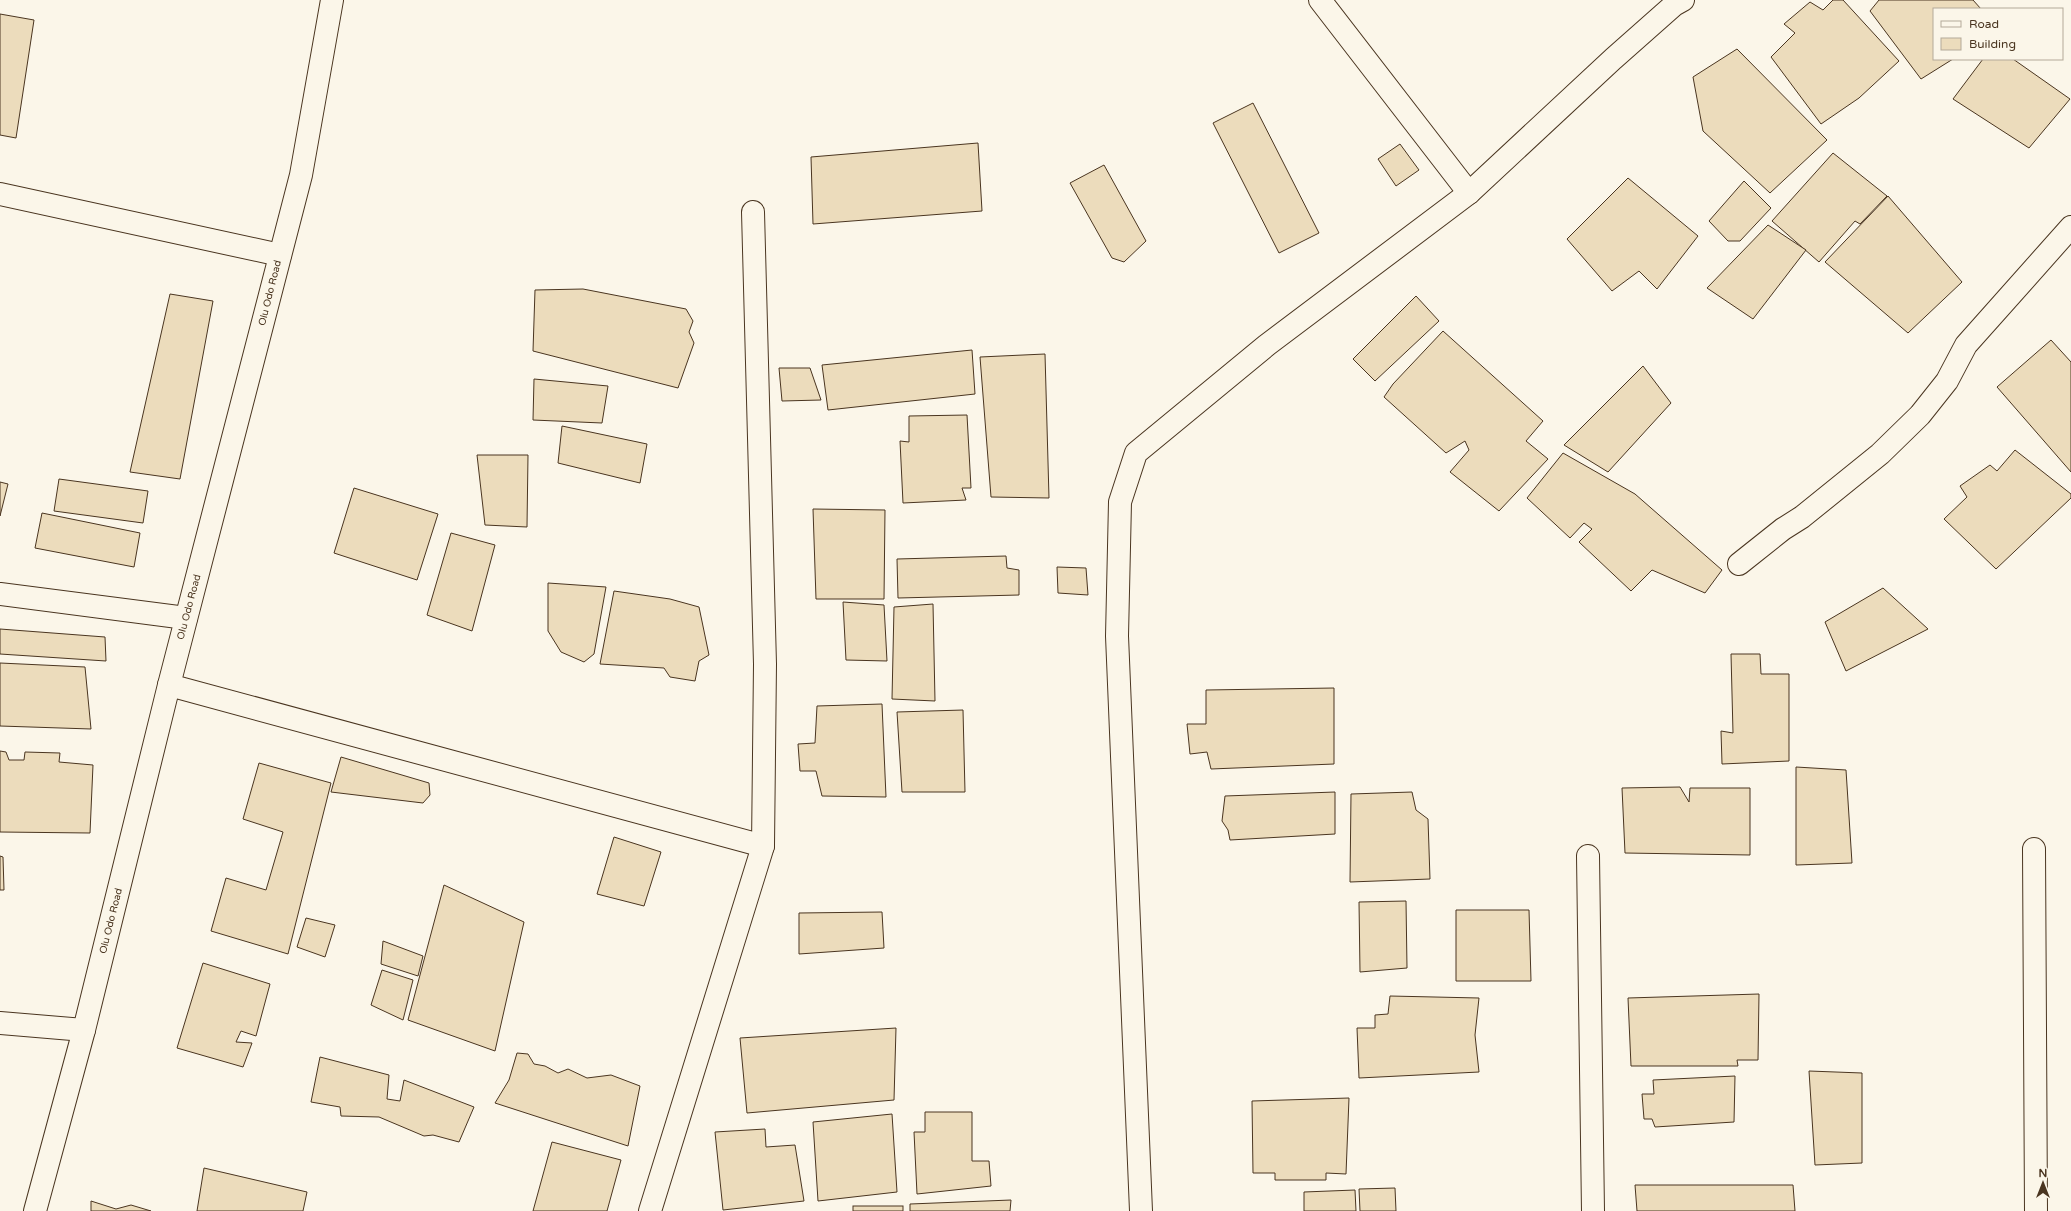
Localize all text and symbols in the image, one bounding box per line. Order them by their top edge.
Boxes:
legend [1933,8,2063,60]
text: Road [1969,17,1999,31]
text: Building [1969,37,2016,51]
street label: Olu Odo Road [256,259,284,327]
street label: Olu Odo Road [174,573,204,641]
street label: Olu Odo Road [97,887,125,955]
north arrow [2023,1163,2063,1203]
text: N [2039,1167,2047,1180]

